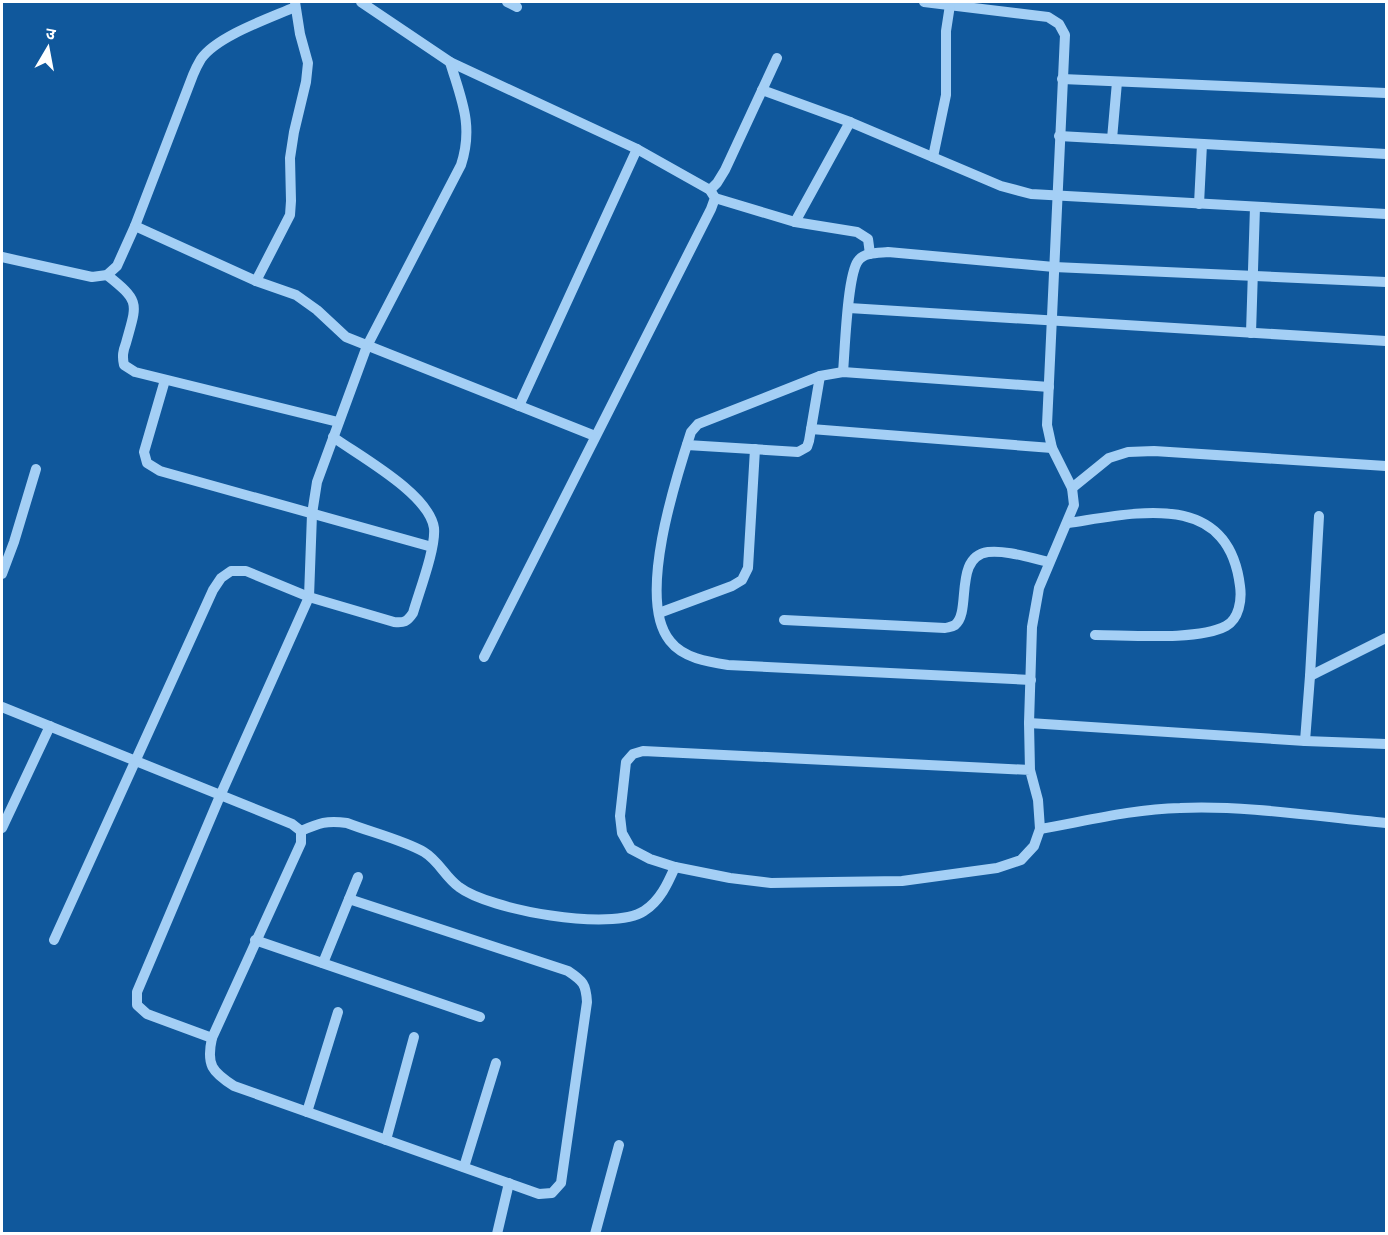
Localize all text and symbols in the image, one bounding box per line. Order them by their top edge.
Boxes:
north arrow [18,18,78,78]
text: उ [44,24,57,44]

